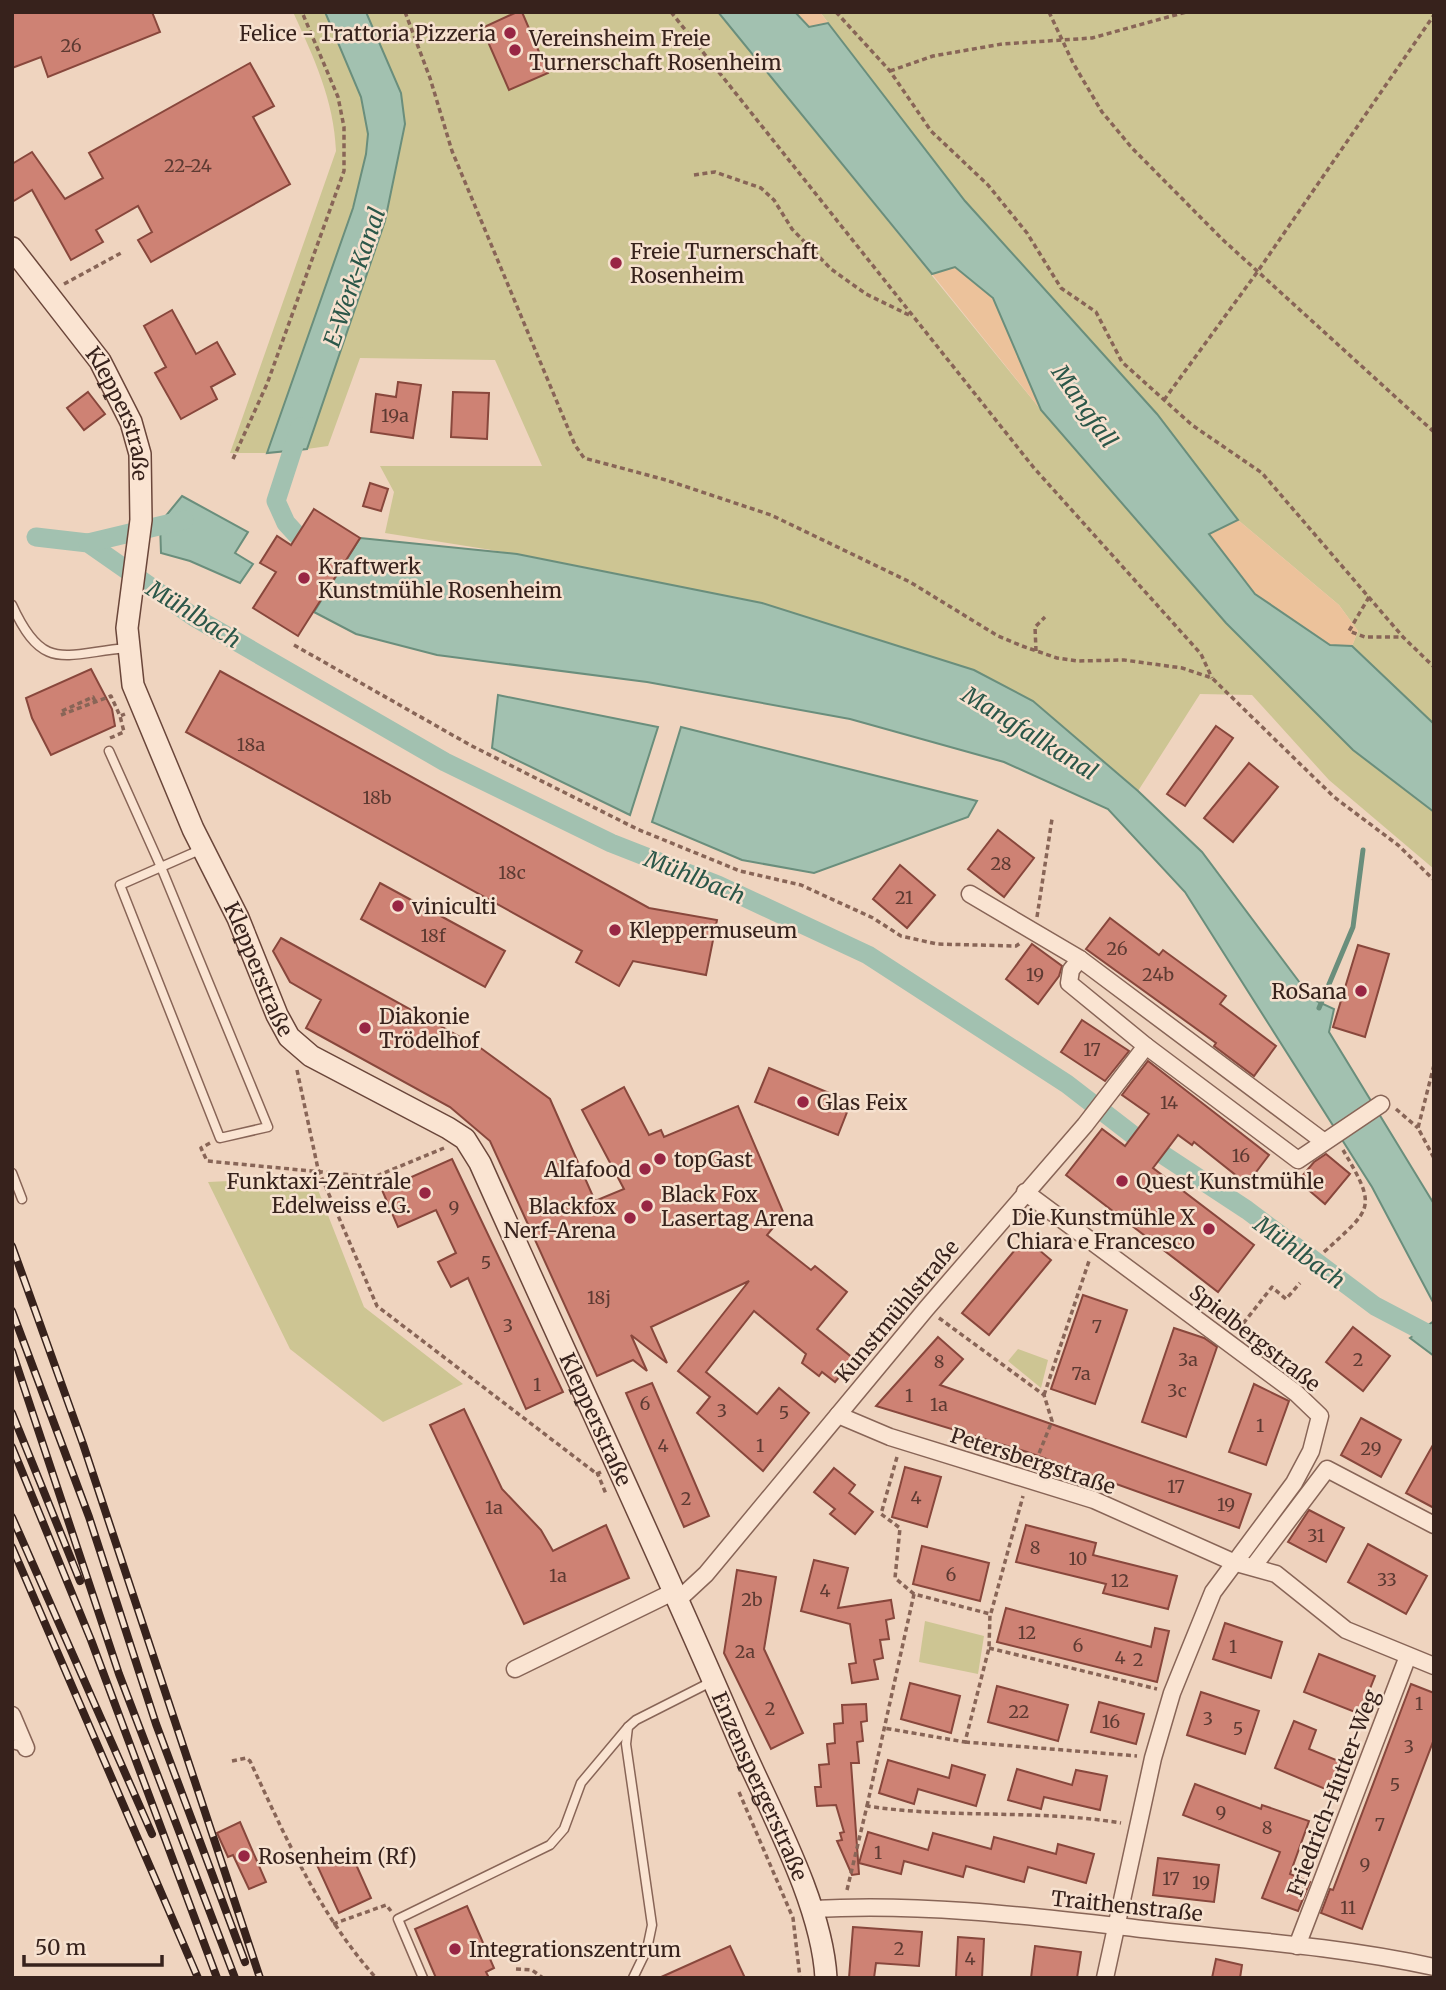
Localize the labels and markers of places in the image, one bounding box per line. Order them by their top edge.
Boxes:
place label: Felice - Trattoria Pizzeria [239,20,496,47]
marker: Felice - Trattoria Pizzeria [502,25,518,41]
place label: Vereinsheim Freie Turnerschaft Rosenheim [528,25,782,76]
marker: Vereinsheim Freie Turnerschaft Rosenheim [507,42,523,58]
place label: Freie Turnerschaft Rosenheim [630,238,818,289]
marker: Freie Turnerschaft Rosenheim [608,255,624,271]
place label: Kraftwerk Kunstmühle Rosenheim [318,553,562,604]
marker: Kraftwerk Kunstmühle Rosenheim [296,570,312,586]
place label: viniculti [411,893,497,920]
marker: viniculti [390,898,406,914]
place label: Kleppermuseum [629,917,798,944]
marker: Kleppermuseum [607,922,623,938]
place label: RoSana [1271,978,1347,1005]
marker: RoSana [1353,983,1369,999]
place label: Diakonie Trödelhof [379,1003,480,1054]
marker: Diakonie Trödelhof [357,1020,373,1036]
place label: Glas Feix [817,1089,908,1116]
marker: Glas Feix [795,1094,811,1110]
place label: topGast [674,1146,753,1173]
marker: topGast [652,1151,668,1167]
place label: Alfafood [543,1156,631,1183]
marker: Alfafood [637,1161,653,1177]
place label: Funktaxi-Zentrale Edelweiss e.G. [227,1168,411,1219]
place label: Quest Kunstmühle [1136,1168,1324,1195]
marker: Quest Kunstmühle [1114,1173,1130,1189]
place label: Black Fox Lasertag Arena [661,1181,814,1232]
marker: Funktaxi-Zentrale Edelweiss e.G. [417,1185,433,1201]
place label: Blackfox Nerf-Arena [504,1193,617,1244]
marker: Black Fox Lasertag Arena [639,1198,655,1214]
place label: Die Kunstmühle X Chiara e Francesco [1007,1204,1195,1255]
marker: Blackfox Nerf-Arena [622,1210,638,1226]
marker: Die Kunstmühle X Chiara e Francesco [1201,1221,1217,1237]
place label: Rosenheim (Rf) [258,1843,417,1870]
marker: Rosenheim (Rf) [236,1848,252,1864]
place label: Integrationszentrum [469,1936,681,1963]
marker: Integrationszentrum [447,1941,463,1957]

